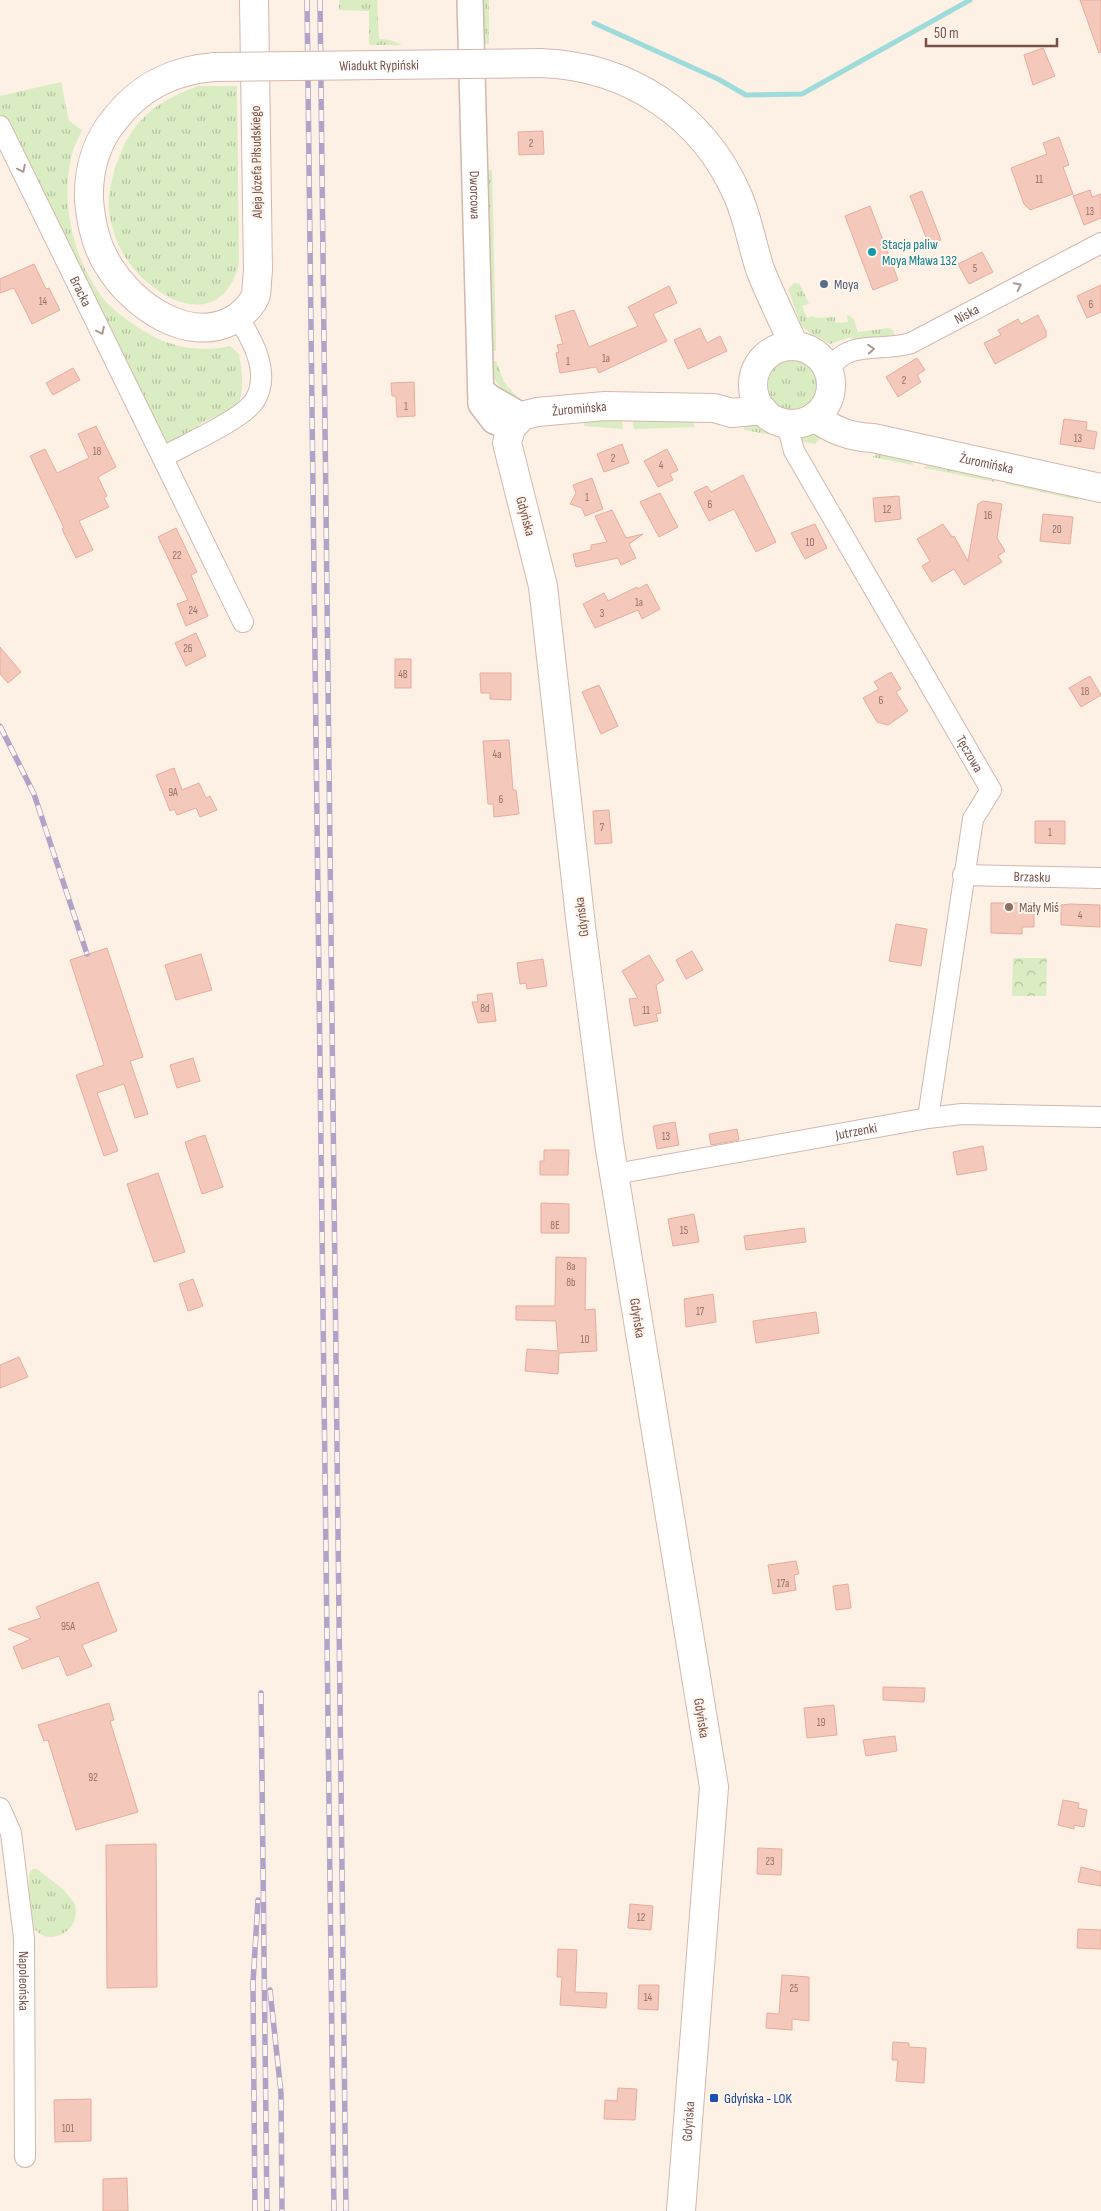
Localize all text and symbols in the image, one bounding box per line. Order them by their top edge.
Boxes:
scale bar [926,15,1057,47]
text: 50 m [934,24,959,43]
street label: Wiadukt Rypiński [339,56,419,74]
street label: Aleja Józefa Piłsudskiego [247,105,266,220]
house number: 2 [529,137,534,150]
one-way arrow [15,164,26,173]
street label: Dworcowa [466,170,484,220]
house number: 11 [1035,173,1043,186]
house number: 13 [1086,205,1095,218]
place label: Stacja paliw Moya Mława 132 [882,236,957,269]
marker: Stacja paliw Moya Mława 132 [866,246,878,258]
house number: 5 [973,262,977,275]
street label: Bracka [66,273,95,309]
place label: Moya [834,276,859,293]
marker: Moya [818,278,830,290]
one-way arrow [1013,282,1022,292]
house number: 14 [39,295,48,308]
house number: 6 [1089,298,1094,311]
street label: Niska [951,301,982,328]
one-way arrow [95,326,105,335]
one-way arrow [867,344,875,355]
house number: 1a [602,352,610,365]
house number: 1 [566,355,570,368]
house number: 2 [902,374,907,387]
street label: Żuromińska [551,398,607,420]
house number: 1 [404,400,408,413]
house number: 13 [1074,432,1083,445]
house number: 18 [93,445,102,458]
street label: Żuromińska [958,449,1015,478]
house number: 2 [611,452,616,465]
house number: 4 [659,459,664,472]
house number: 1 [585,491,589,504]
street label: Gdyńska [512,495,539,538]
house number: 6 [708,498,713,511]
house number: 12 [883,503,892,516]
house number: 16 [984,509,993,522]
house number: 20 [1052,523,1062,536]
house number: 10 [806,536,814,549]
house number: 22 [172,549,182,562]
house number: 1a [635,596,643,609]
house number: 24 [188,604,198,617]
house number: 3 [600,607,605,620]
house number: 26 [183,642,193,655]
house number: 4B [398,668,408,681]
house number: 18 [1081,685,1090,698]
house number: 6 [879,694,884,707]
street label: Tęczowa [952,733,987,775]
house number: 4a [493,748,501,761]
house number: 9A [168,786,178,799]
house number: 6 [499,793,504,806]
house number: 7 [600,821,605,834]
house number: 1 [1048,826,1052,839]
street label: Brzasku [1013,868,1051,886]
street label: Gdyńska [571,896,592,938]
place label: Mały Miś [1019,899,1059,916]
marker: Mały Miś [1003,901,1015,913]
house number: 4 [1078,909,1083,922]
house number: 8d [480,1002,490,1015]
house number: 11 [642,1004,650,1017]
street label: Jutrzenki [833,1119,878,1144]
house number: 13 [662,1130,671,1143]
house number: 8E [550,1219,560,1232]
house number: 15 [680,1224,688,1237]
house number: 8a [566,1260,576,1273]
house number: 8b [566,1276,576,1289]
street label: Gdyńska [626,1297,649,1339]
house number: 17 [696,1305,705,1318]
house number: 10 [581,1333,589,1346]
house number: 17a [777,1577,789,1590]
house number: 95A [61,1620,75,1633]
street label: Gdyńska [690,1697,713,1739]
house number: 19 [817,1716,825,1729]
house number: 92 [88,1771,98,1784]
house number: 23 [765,1855,775,1868]
house number: 12 [637,1911,646,1924]
street label: Napoleońska [15,1951,32,2011]
house number: 25 [790,1982,798,1995]
house number: 14 [644,1991,653,2004]
place label: Gdyńska - LOK [724,2090,792,2107]
marker: Gdyńska - LOK [708,2092,720,2104]
street label: Gdyńska [678,2101,699,2142]
house number: 101 [62,2122,74,2135]

